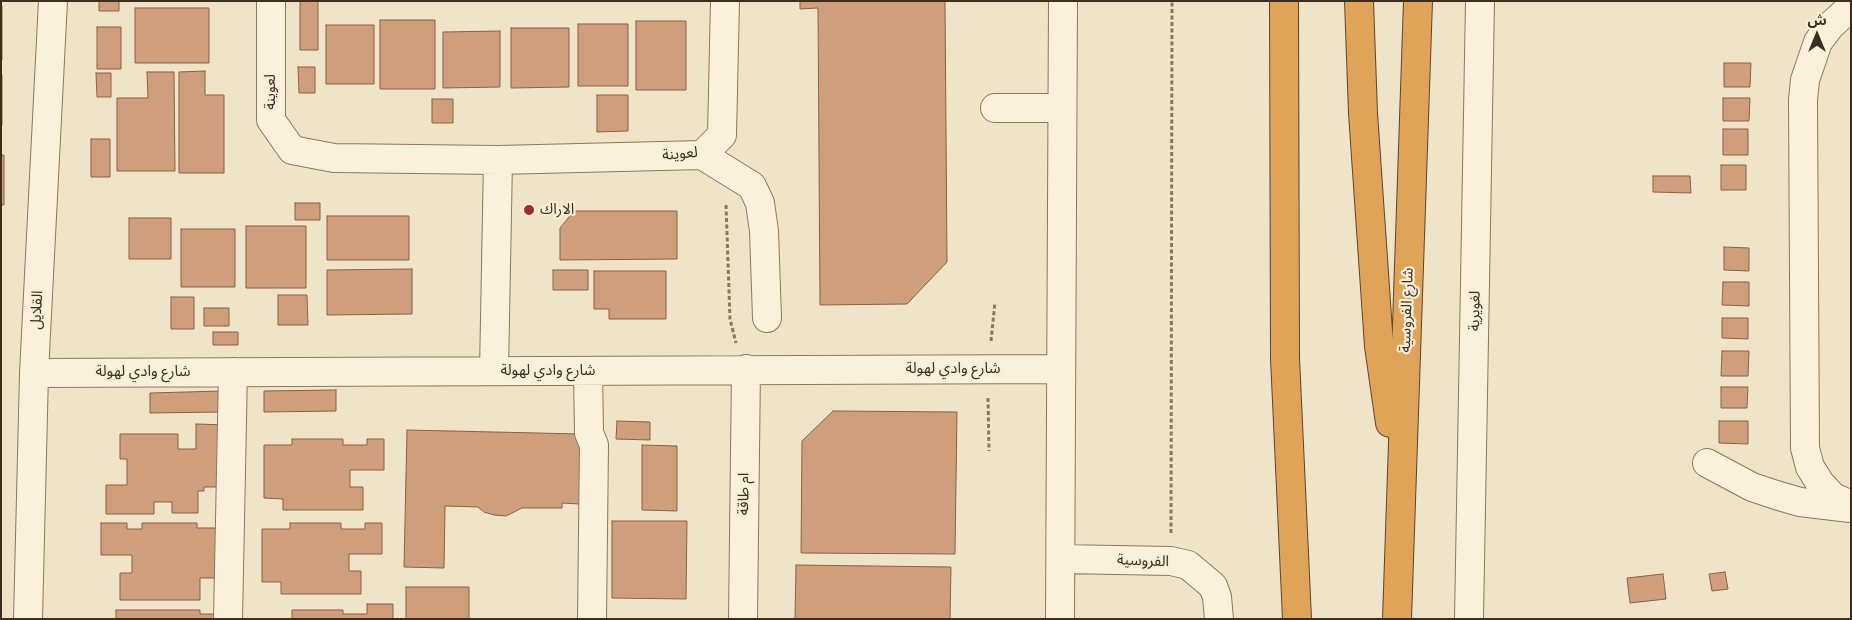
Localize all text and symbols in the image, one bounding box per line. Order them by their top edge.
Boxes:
north arrow [1792,10,1842,60]
text: ش [1807,10,1827,29]
street label: لعوينة [262,74,280,110]
street label: لعوينة [661,143,699,165]
place label: الاراك [540,201,574,219]
marker: الاراك [522,203,536,217]
street label: شارع الفروسية [1397,267,1417,353]
street label: القلايل [27,290,47,330]
street label: لغويرية [1466,291,1484,331]
street label: شارع وادي لهولة [905,360,1001,378]
street label: شارع وادي لهولة [500,362,596,380]
street label: شارع وادي لهولة [95,363,191,381]
street label: ام طاقة [735,472,753,516]
street label: الفروسية [1117,551,1169,571]

